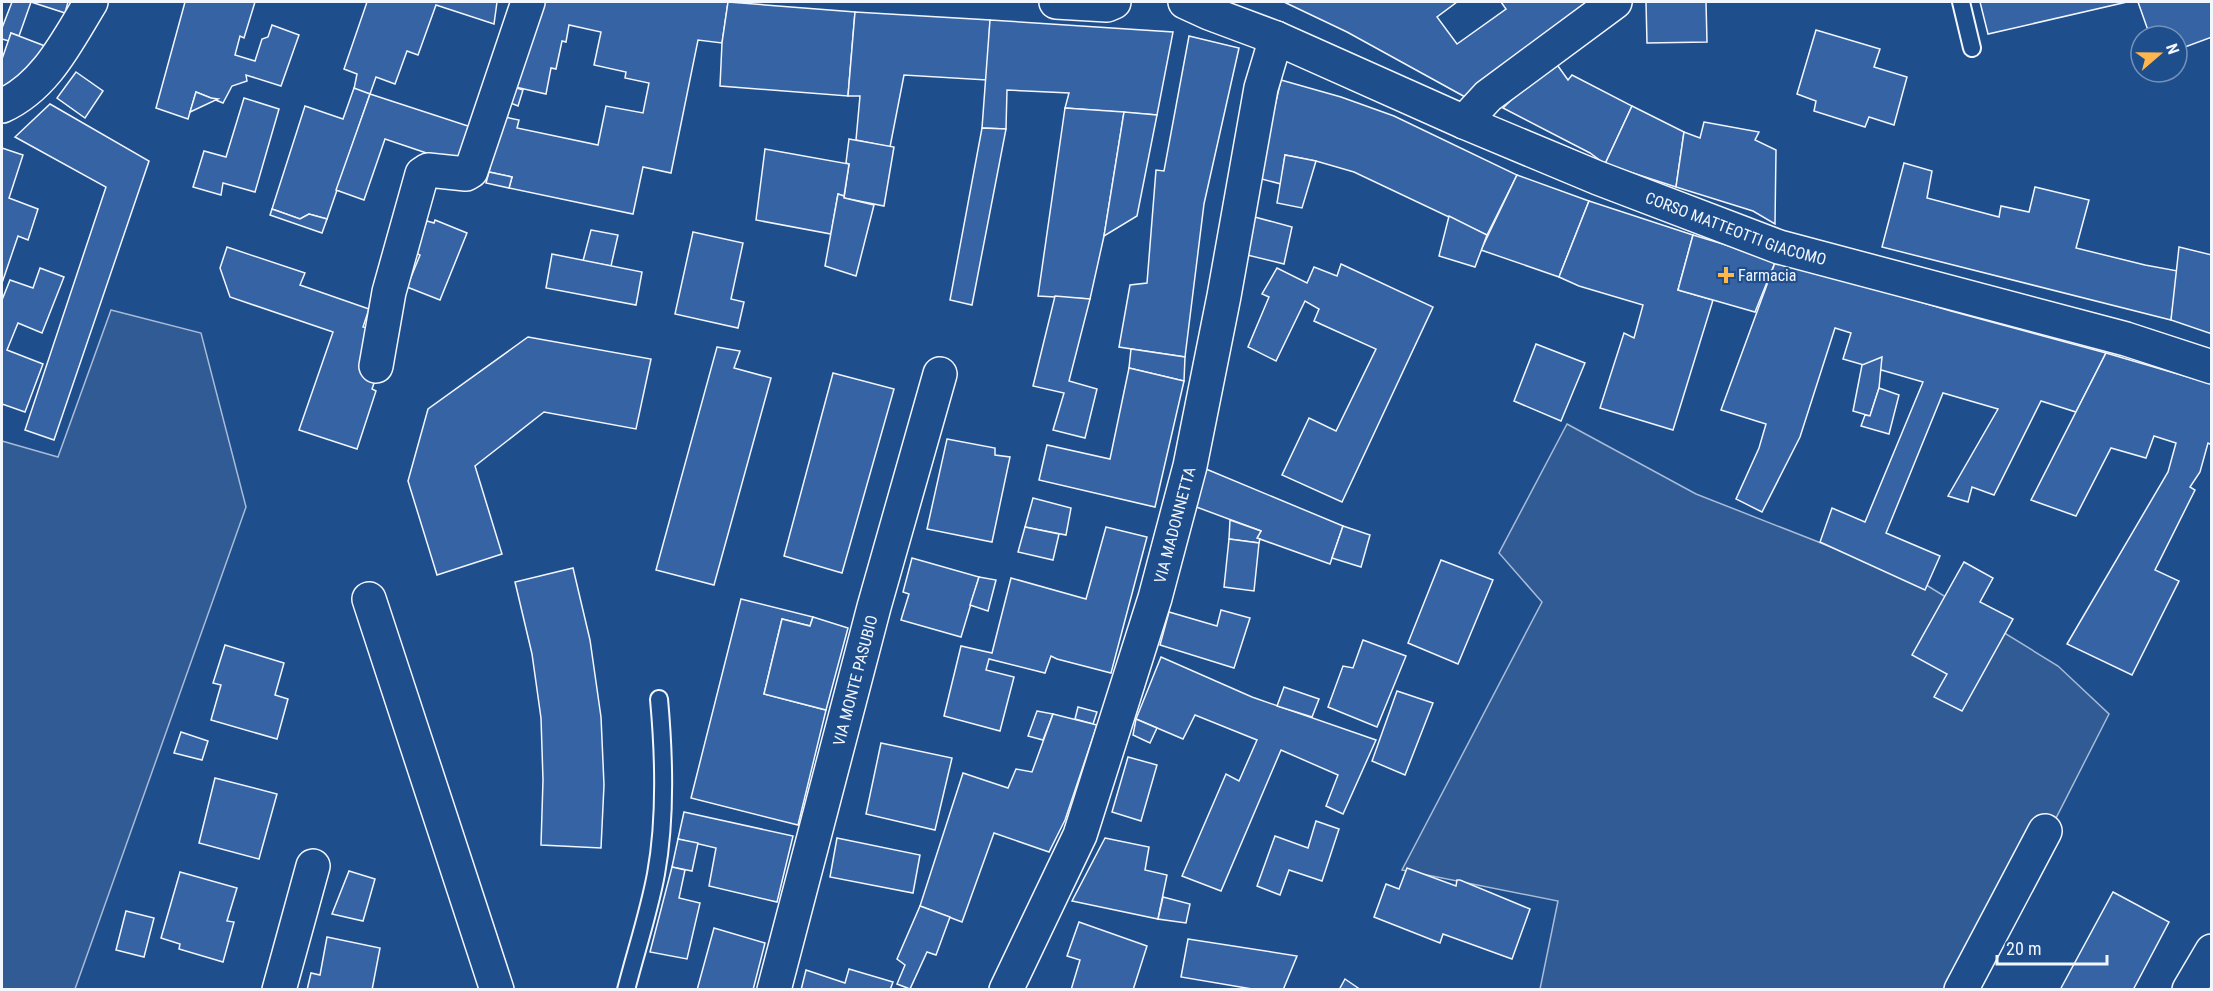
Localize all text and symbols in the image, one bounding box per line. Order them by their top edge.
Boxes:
north arrow [2129,24,2189,84]
text: N [2162,41,2183,57]
street label: CORSO MATTEOTTI GIACOMO [1643,187,1829,269]
place label: Farmacia [1738,266,1796,285]
marker: Farmacia [1719,268,1733,282]
street label: VIA MADONNETTA [1150,465,1199,585]
street label: VIA MONTE PASUBIO [829,613,881,748]
scale bar [1997,928,2106,966]
text: 20 m [2006,938,2041,959]

